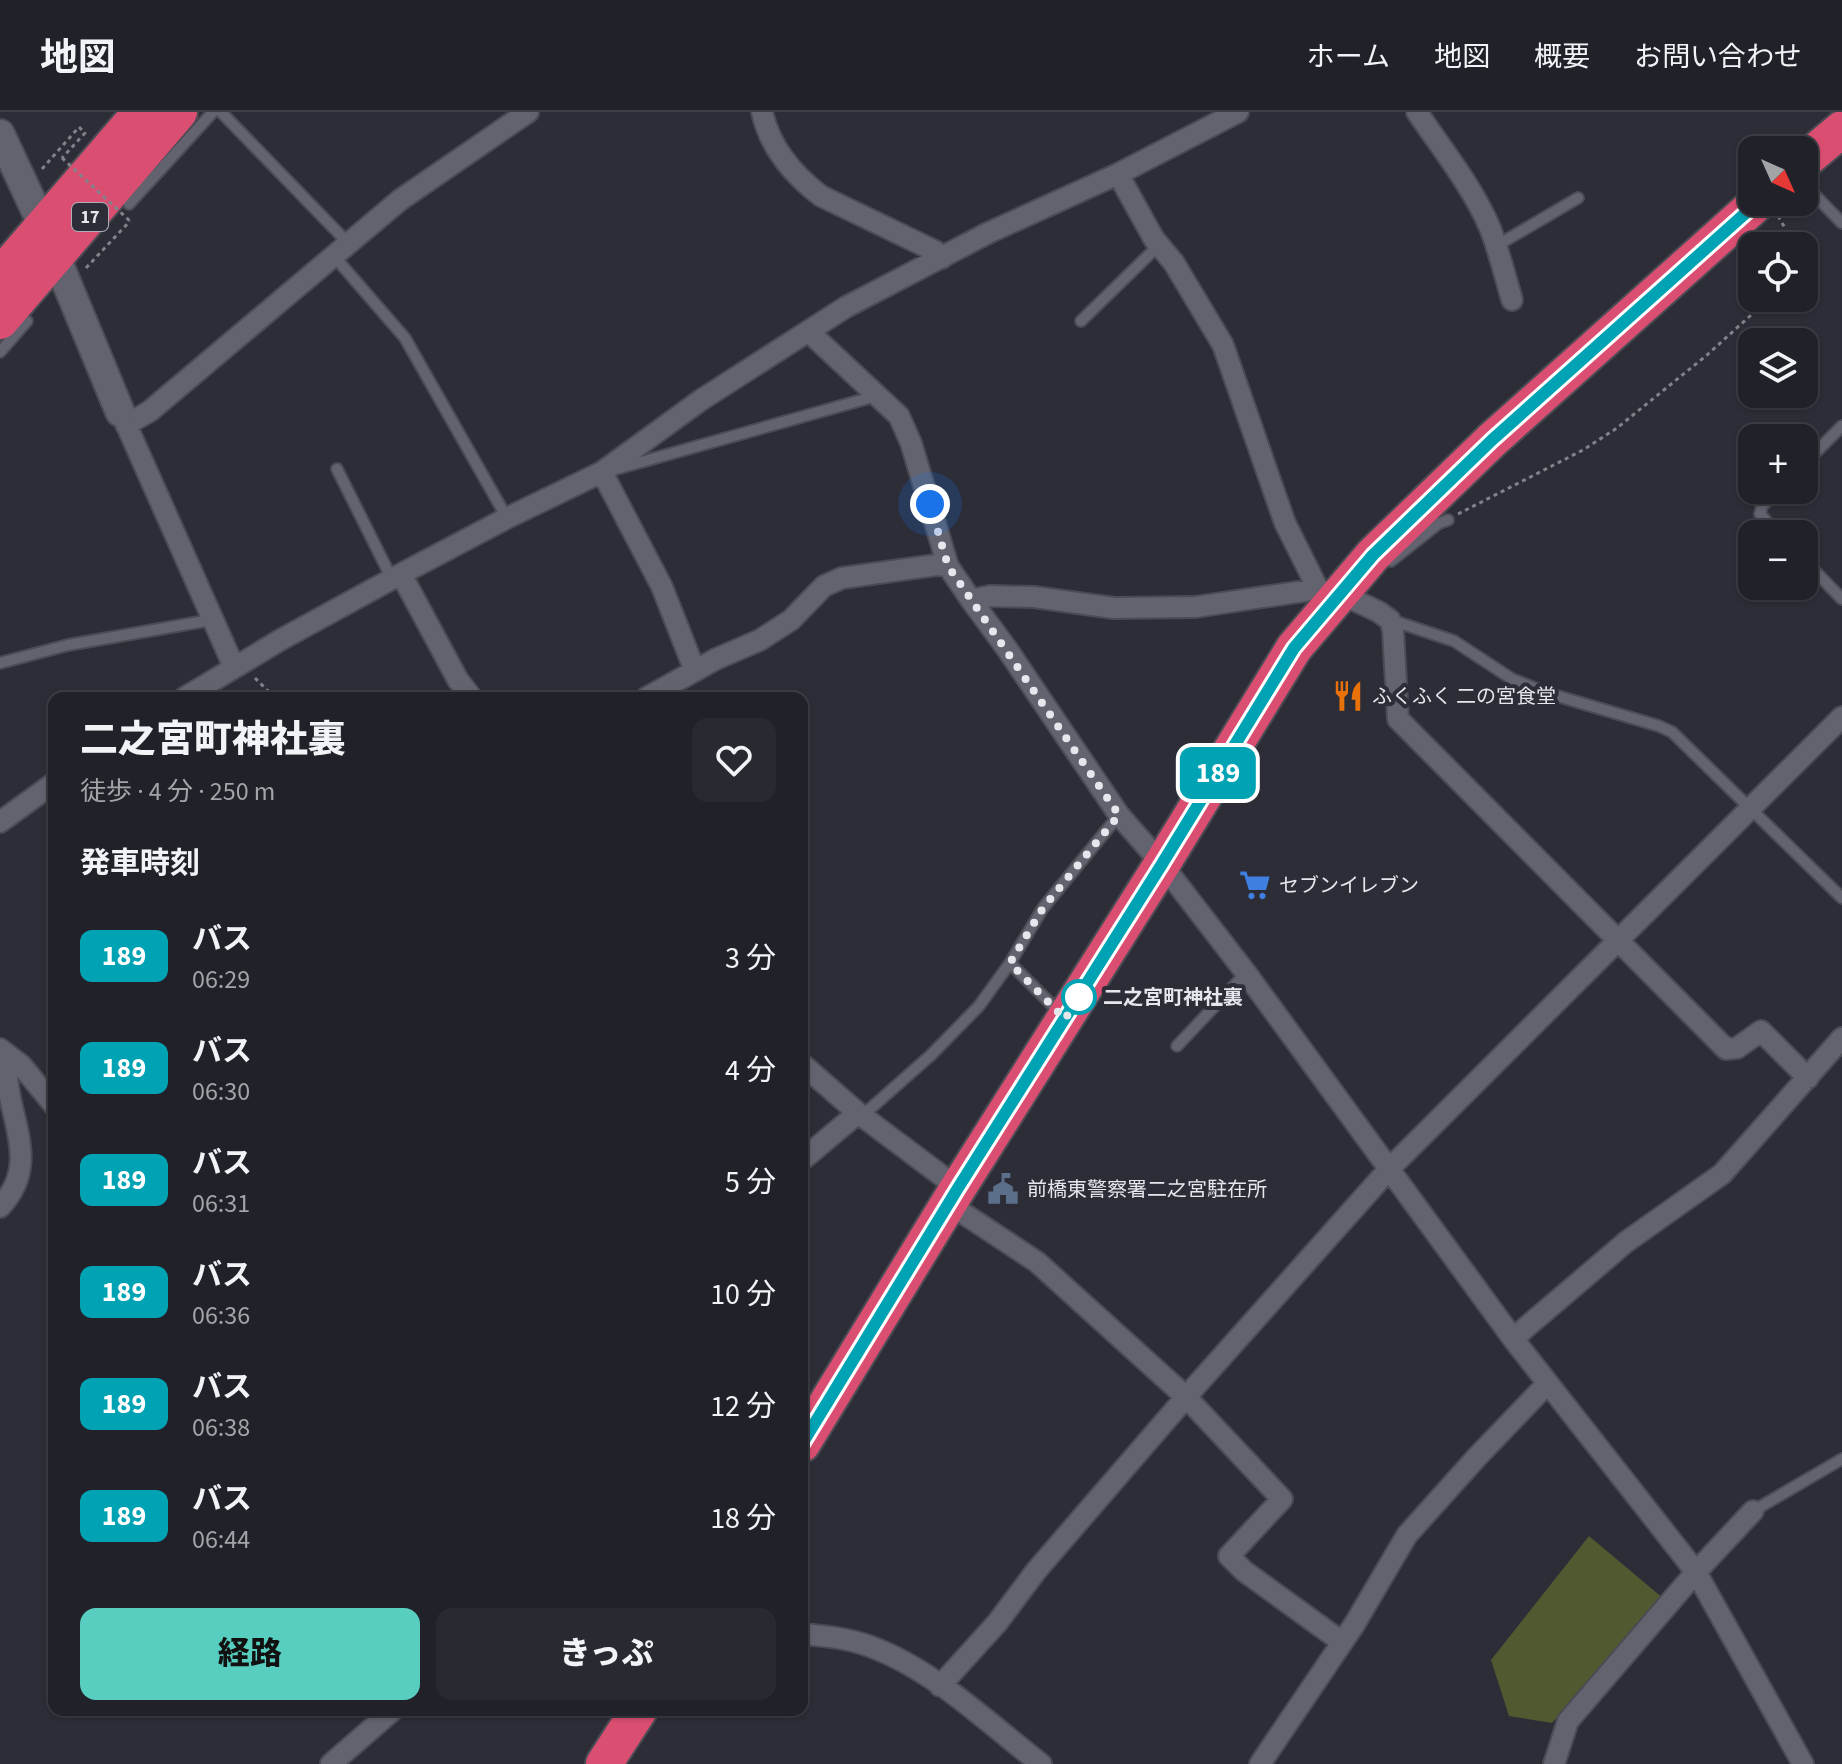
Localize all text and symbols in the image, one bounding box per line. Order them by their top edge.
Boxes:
text: 地図 [40,31,116,85]
text: ホーム [1307,37,1390,77]
text: 地図 [1434,37,1490,77]
text: 概要 [1534,37,1590,77]
text: お問い合わせ [1634,37,1802,77]
north arrow [1738,136,1818,216]
map controls [1738,136,1818,600]
road number: 17 [72,203,108,231]
button: locate [1738,232,1818,312]
button: layers [1738,328,1818,408]
button: + [1738,424,1818,504]
your location [910,484,950,524]
button: − [1738,520,1818,600]
restaurant icon: ふくふく 二の宮食堂 [1331,679,1365,713]
place label: ふくふく 二の宮食堂 [1372,683,1556,711]
text: 二之宮町神社裏 [80,713,346,767]
button: heart [692,718,776,802]
line badge: 189 [1172,747,1264,799]
text: 189 [1196,753,1240,793]
text: 徒歩 · 4 分 · 250 m [80,773,275,810]
text: 発車時刻 [80,842,200,885]
supermarket icon: セブンイレブン [1238,868,1272,902]
place label: セブンイレブン [1279,872,1419,900]
text: バス [192,918,252,961]
text: 189 [102,936,146,976]
text: 3 分 [725,937,776,980]
text: 06:29 [192,961,250,998]
marker: 二之宮町神社裏 [1062,980,1096,1014]
place label: 二之宮町神社裏 [1103,984,1243,1012]
text: バス [192,1030,252,1073]
text: 189 [102,1048,146,1088]
text: 4 分 [725,1049,776,1092]
text: 06:30 [192,1073,250,1110]
text: バス [192,1142,252,1185]
text: 189 [102,1160,146,1200]
text: 5 分 [725,1161,776,1204]
public building icon: 前橋東警察署二之宮駐在所 [986,1172,1020,1206]
place label: 前橋東警察署二之宮駐在所 [1027,1176,1267,1204]
text: 06:31 [192,1185,250,1222]
text: バス [192,1254,252,1297]
text: 189 [102,1272,146,1312]
text: 10 分 [710,1273,776,1316]
text: 06:36 [192,1297,250,1334]
text: バス [192,1366,252,1409]
text: 189 [102,1384,146,1424]
text: 12 分 [710,1385,776,1428]
text: 06:38 [192,1409,250,1446]
text: バス [192,1478,252,1521]
text: 189 [102,1496,146,1536]
text: 18 分 [710,1497,776,1540]
text: 06:44 [192,1521,250,1558]
button: 経路 [80,1608,420,1700]
button: きっぷ [436,1608,776,1700]

